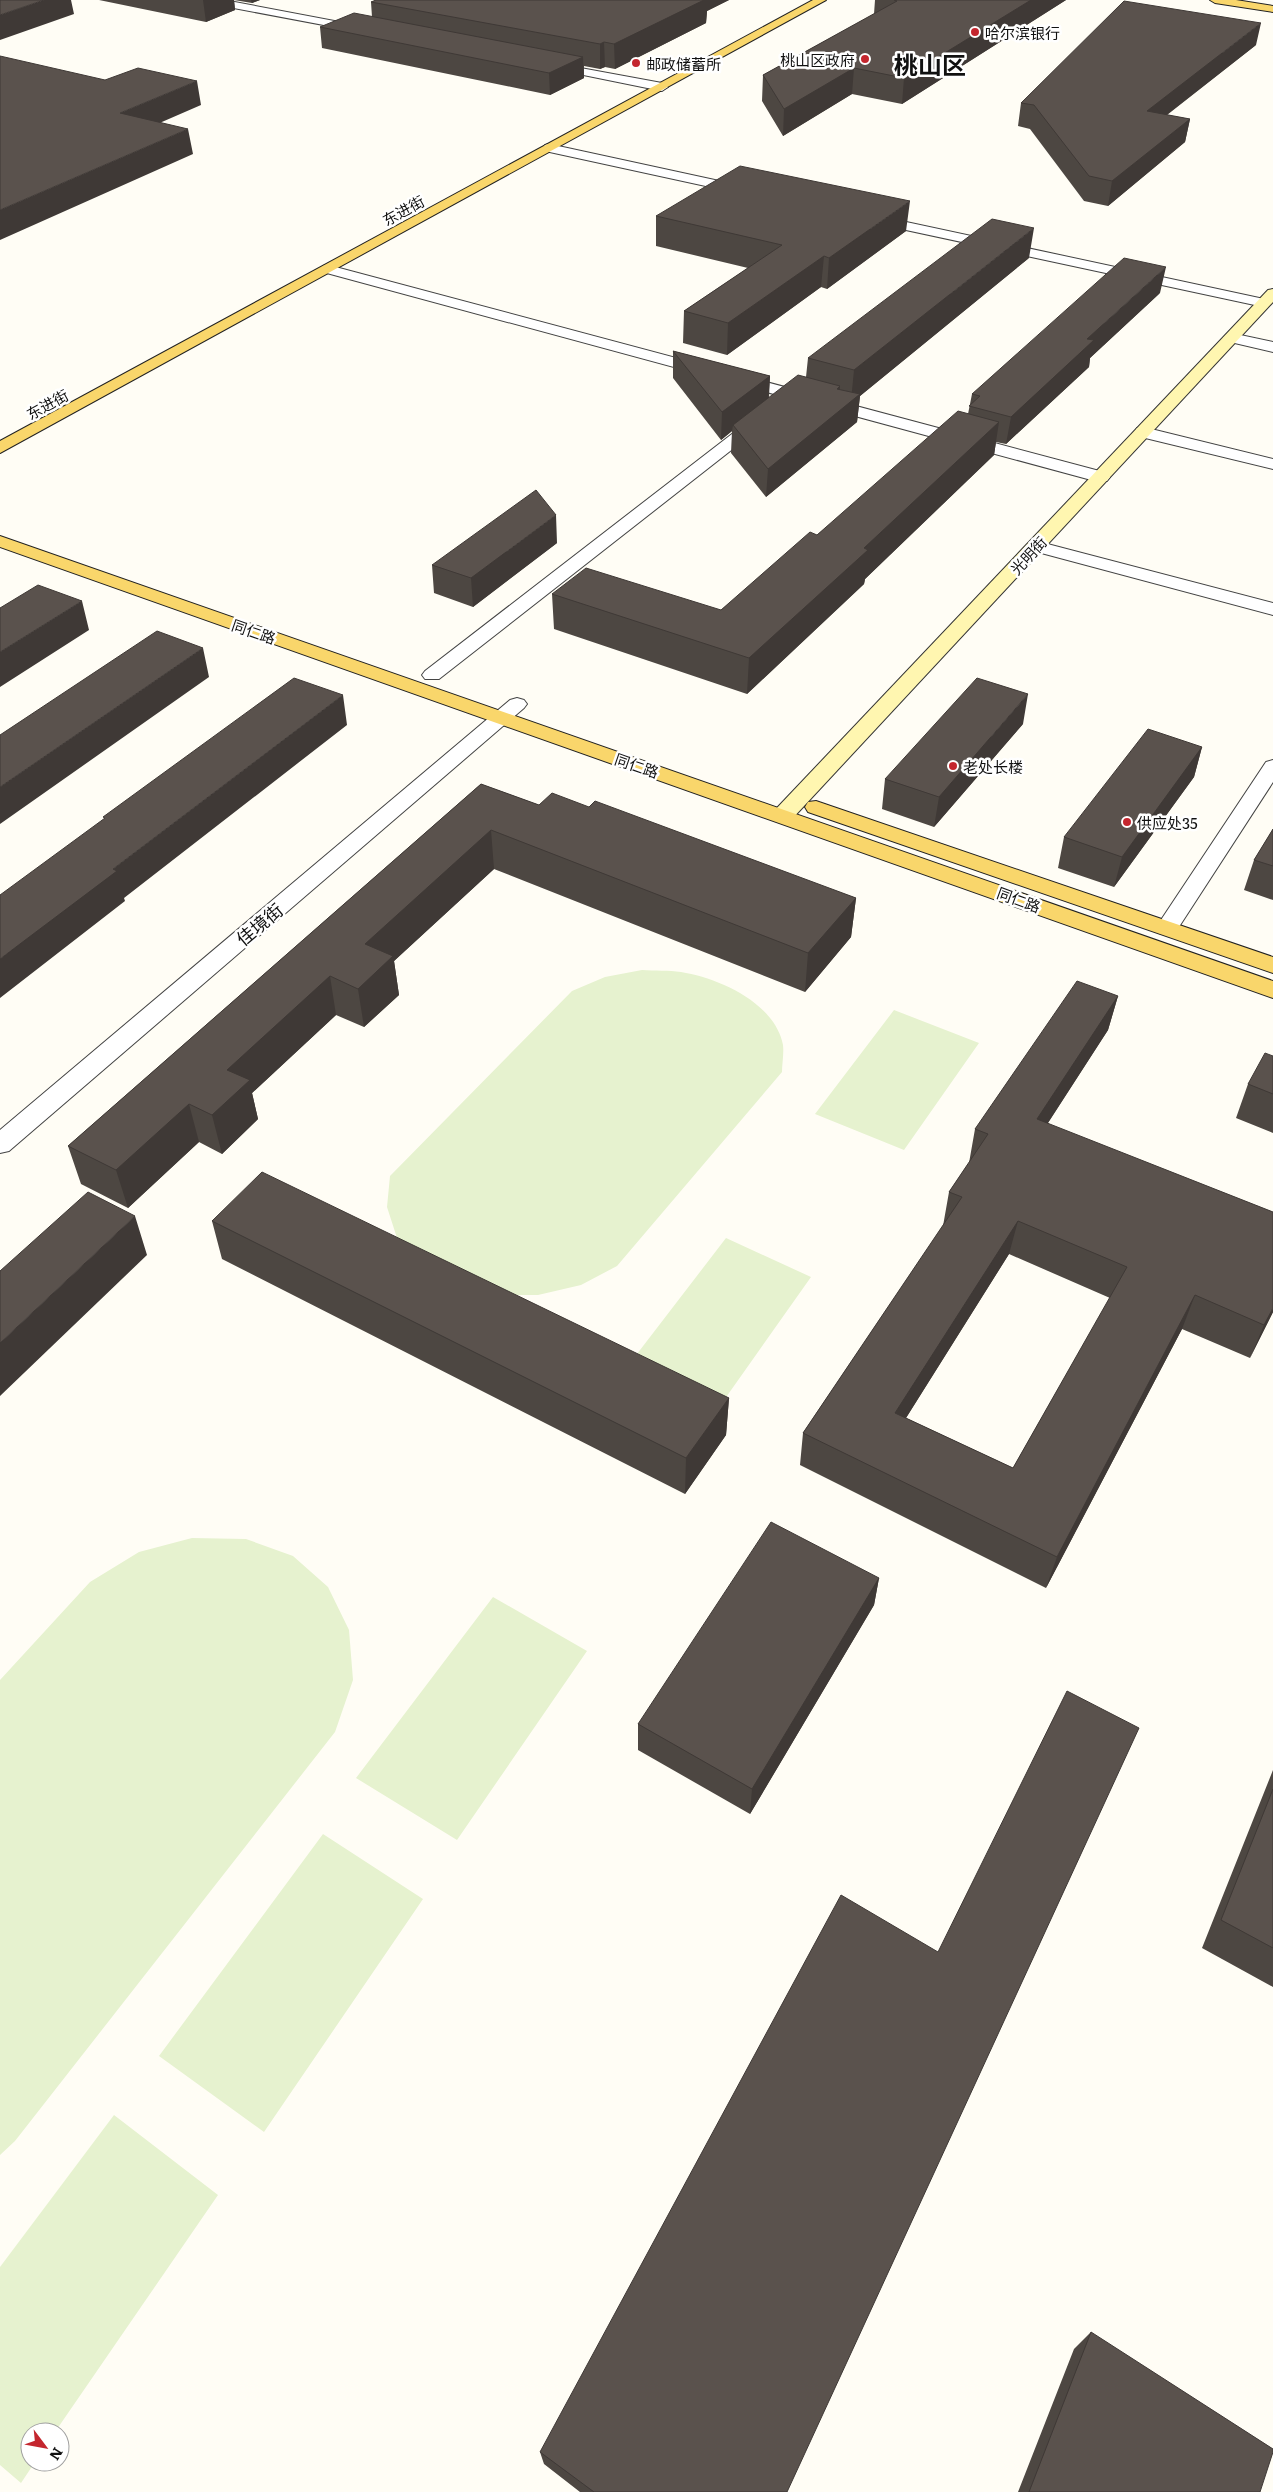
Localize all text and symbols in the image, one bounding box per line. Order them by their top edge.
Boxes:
place label: 哈尔滨银行 [985,21,1060,44]
marker: 哈尔滨银行 [969,26,981,38]
district label: 桃山区 [894,46,966,81]
place label: 桃山区政府 [780,48,855,71]
place label: 邮政储蓄所 [646,52,721,75]
marker: 桃山区政府 [859,53,871,65]
marker: 邮政储蓄所 [630,57,642,69]
street label: 东进街 [378,189,428,231]
street label: 东进街 [22,383,72,425]
street label: 光明街 [1004,531,1052,579]
street label: 同仁路 [229,613,279,649]
street label: 同仁路 [612,747,662,783]
place label: 老处长楼 [963,755,1023,778]
marker: 老处长楼 [947,760,959,772]
place label: 供应处35 [1137,811,1198,834]
marker: 供应处35 [1121,816,1133,828]
street label: 同仁路 [994,880,1044,918]
street label: 佳境街 [230,896,288,952]
north arrow [20,2422,70,2472]
text: N [45,2444,68,2465]

